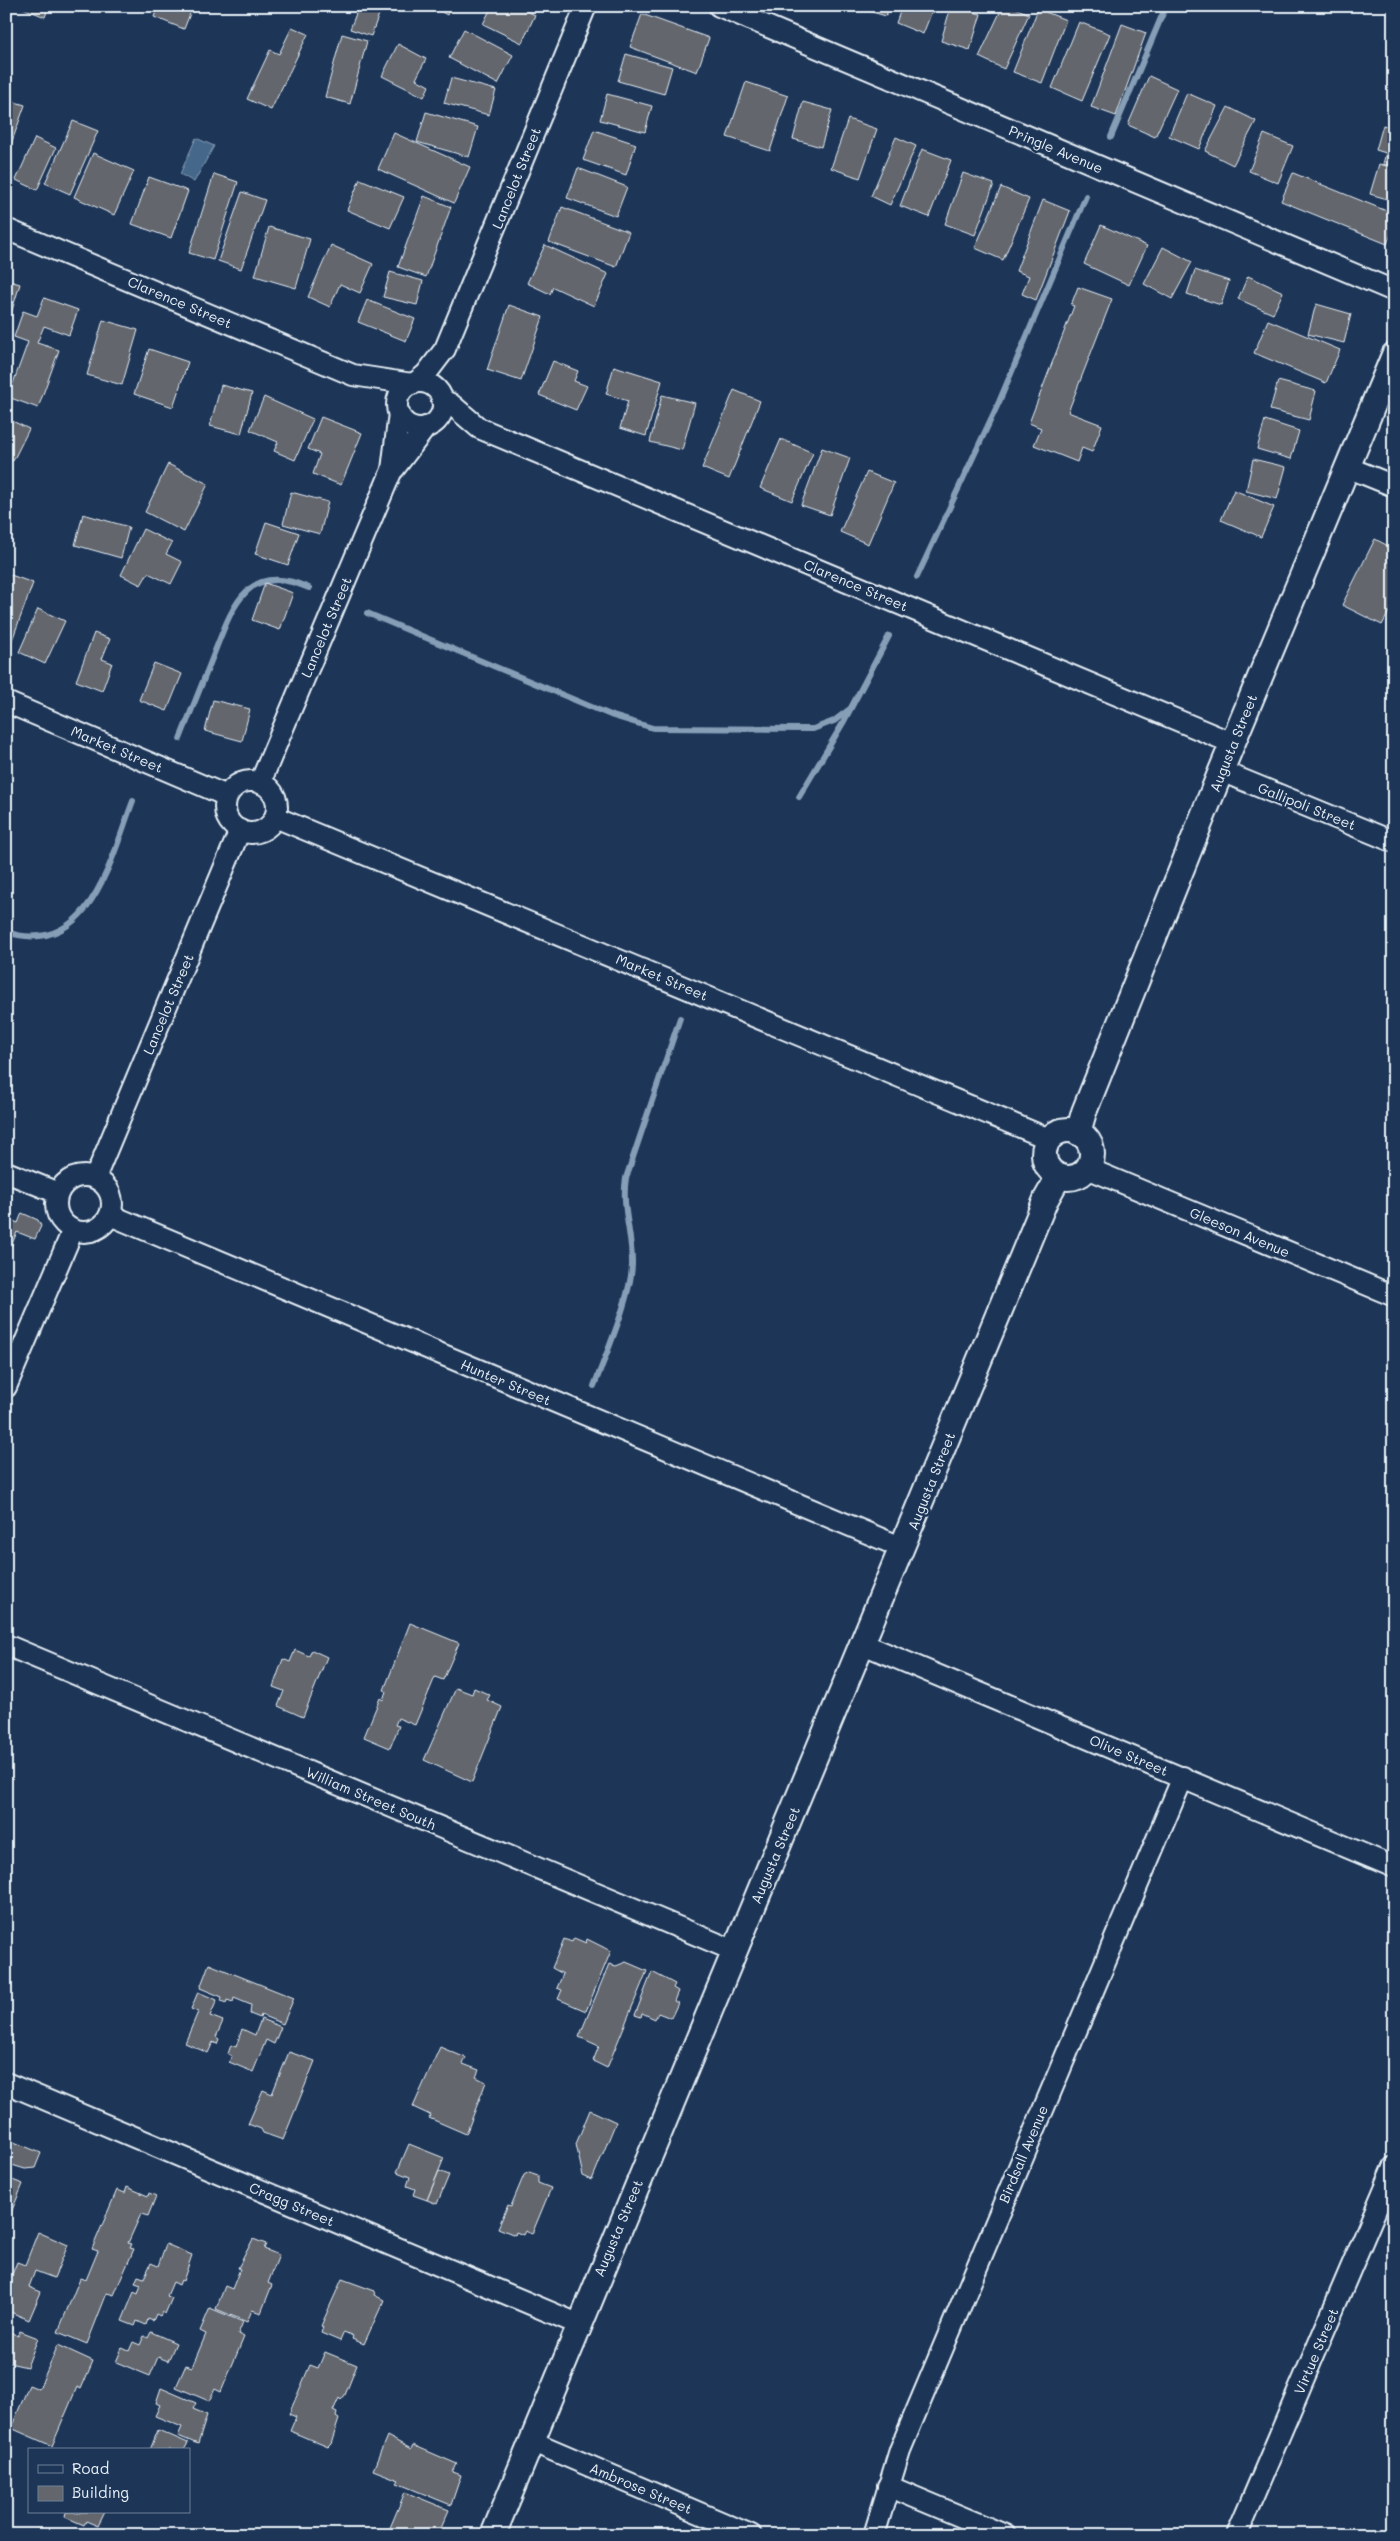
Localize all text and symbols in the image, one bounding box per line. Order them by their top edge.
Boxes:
street label: Pringle Avenue [1006,121,1106,177]
street label: Lancelot Street [487,124,545,232]
street label: Clarence Street [125,271,235,333]
street label: Clarence Street [801,554,911,616]
street label: Lancelot Street [296,574,356,680]
street label: Augusta Street [1205,691,1261,795]
street label: Market Street [68,721,166,777]
street label: Gallipoli Street [1255,778,1359,834]
street label: Market Street [613,949,711,1005]
street label: Lancelot Street [138,951,198,1057]
street label: Gleeson Avenue [1187,1202,1293,1262]
street label: Hunter Street [458,1354,554,1410]
street label: Augusta Street [903,1429,959,1533]
street label: Olive Street [1087,1730,1171,1780]
street label: William Street South [303,1762,439,1834]
street label: Augusta Street [746,1803,804,1907]
street label: Birdsall Avenue [994,2102,1052,2206]
street label: Augusta Street [589,2176,647,2280]
street label: Cragg Street [246,2177,338,2231]
street label: Virtue Street [1289,2305,1343,2397]
legend [28,2448,190,2514]
text: Road [72,2458,109,2478]
street label: Ambrose Street [587,2458,695,2518]
text: Building [72,2482,129,2502]

